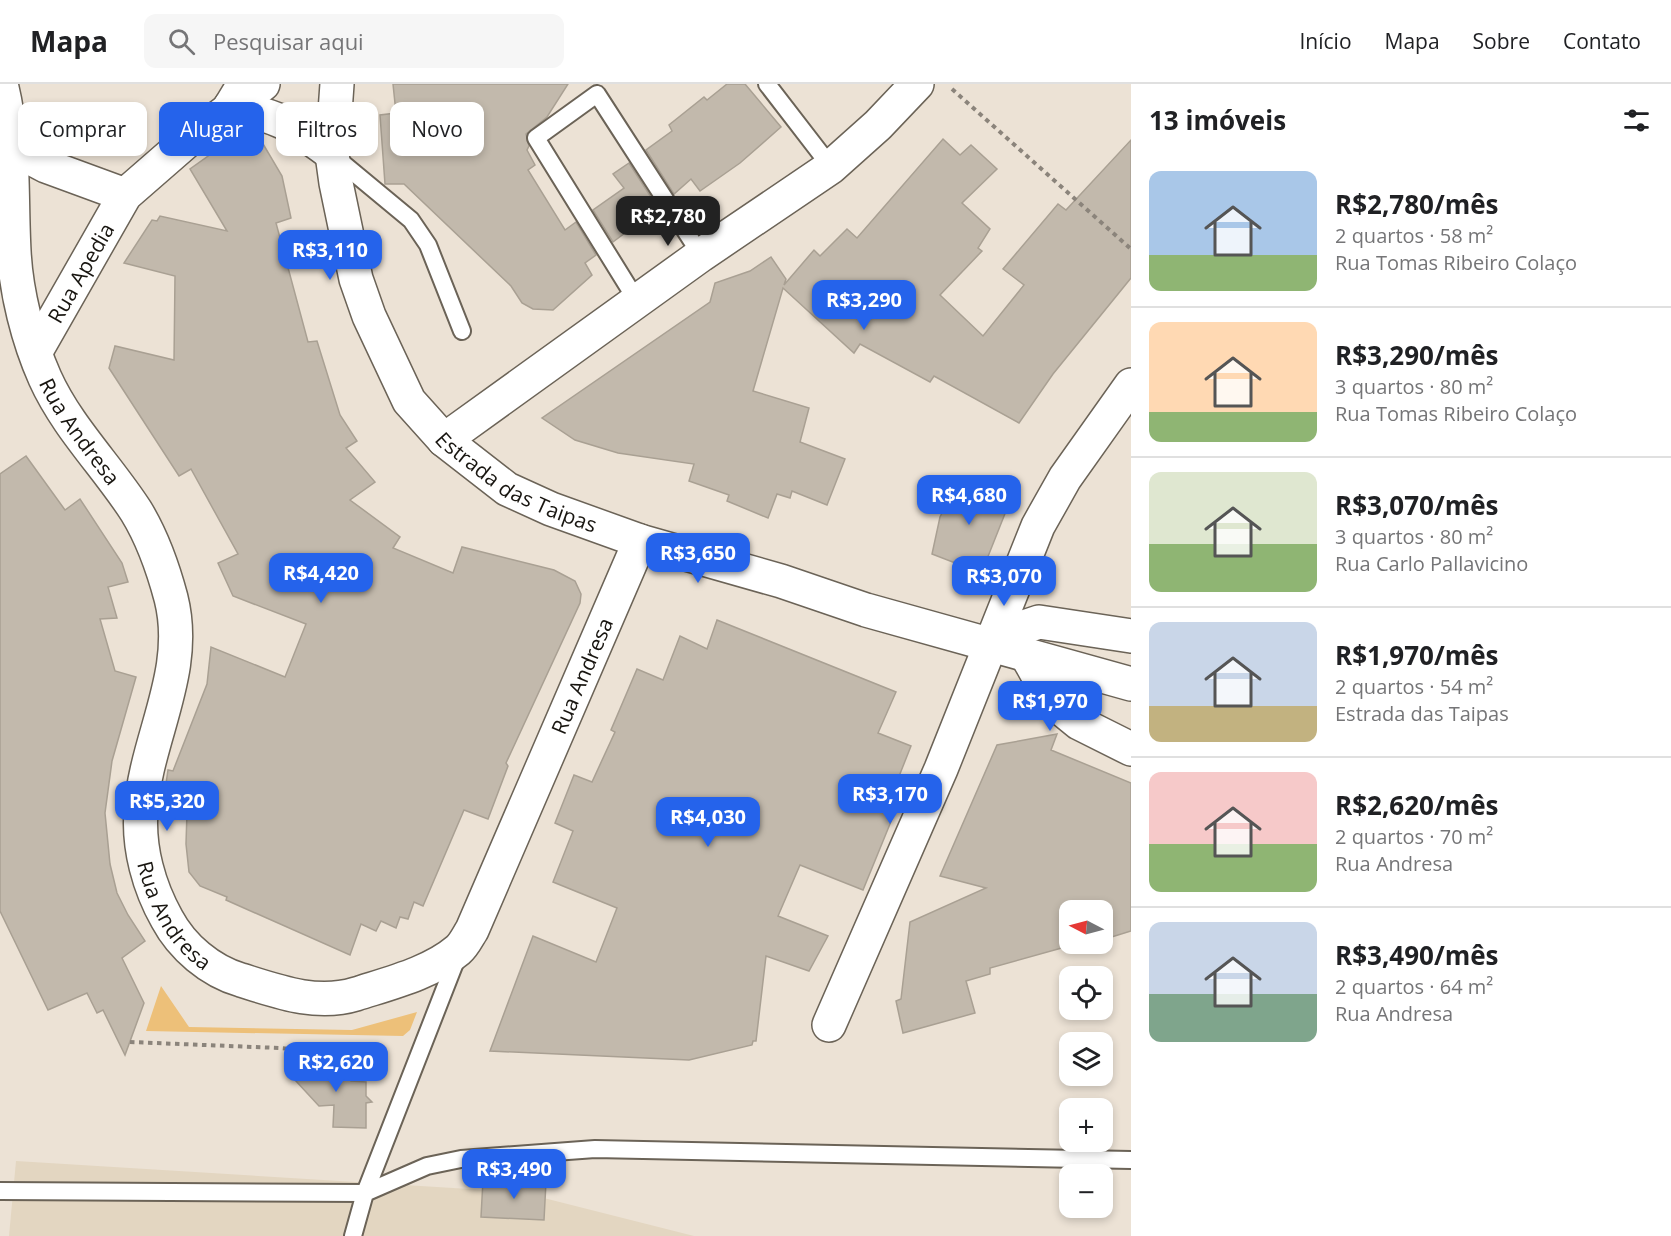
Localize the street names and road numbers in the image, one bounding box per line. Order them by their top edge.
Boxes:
street label: Rua Apedia [41,218,120,328]
street label: Rua Andresa [33,373,127,490]
street label: Estrada das Taipas [429,426,601,538]
street label: Rua Andresa [544,613,619,738]
street label: Rua Andresa [131,858,217,976]

